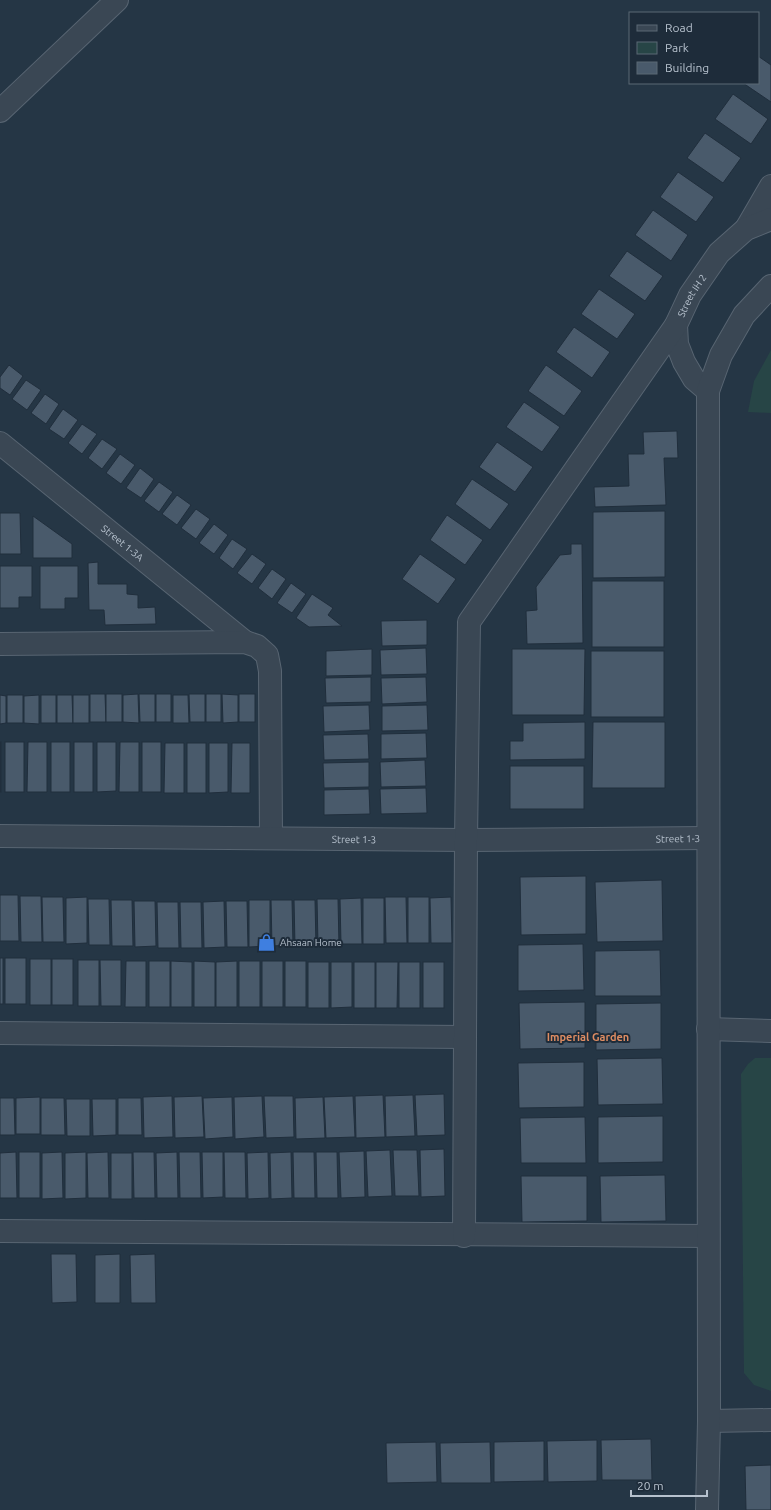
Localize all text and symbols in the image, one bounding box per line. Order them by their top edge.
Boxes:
legend [629,12,759,84]
text: Road [665,21,693,34]
text: Park [665,41,689,54]
text: Building [665,61,709,74]
street label: Street IH 2 [676,272,709,319]
street label: Street 1-3A [99,523,146,564]
street label: Street 1-3 [656,833,700,844]
street label: Street 1-3 [332,834,376,845]
shop icon: Ahsaan Home [257,932,277,952]
place label: Ahsaan Home [280,937,342,948]
district label: Imperial Garden [547,1031,629,1043]
scale bar [631,1472,707,1498]
text: 20 m [637,1479,664,1492]

